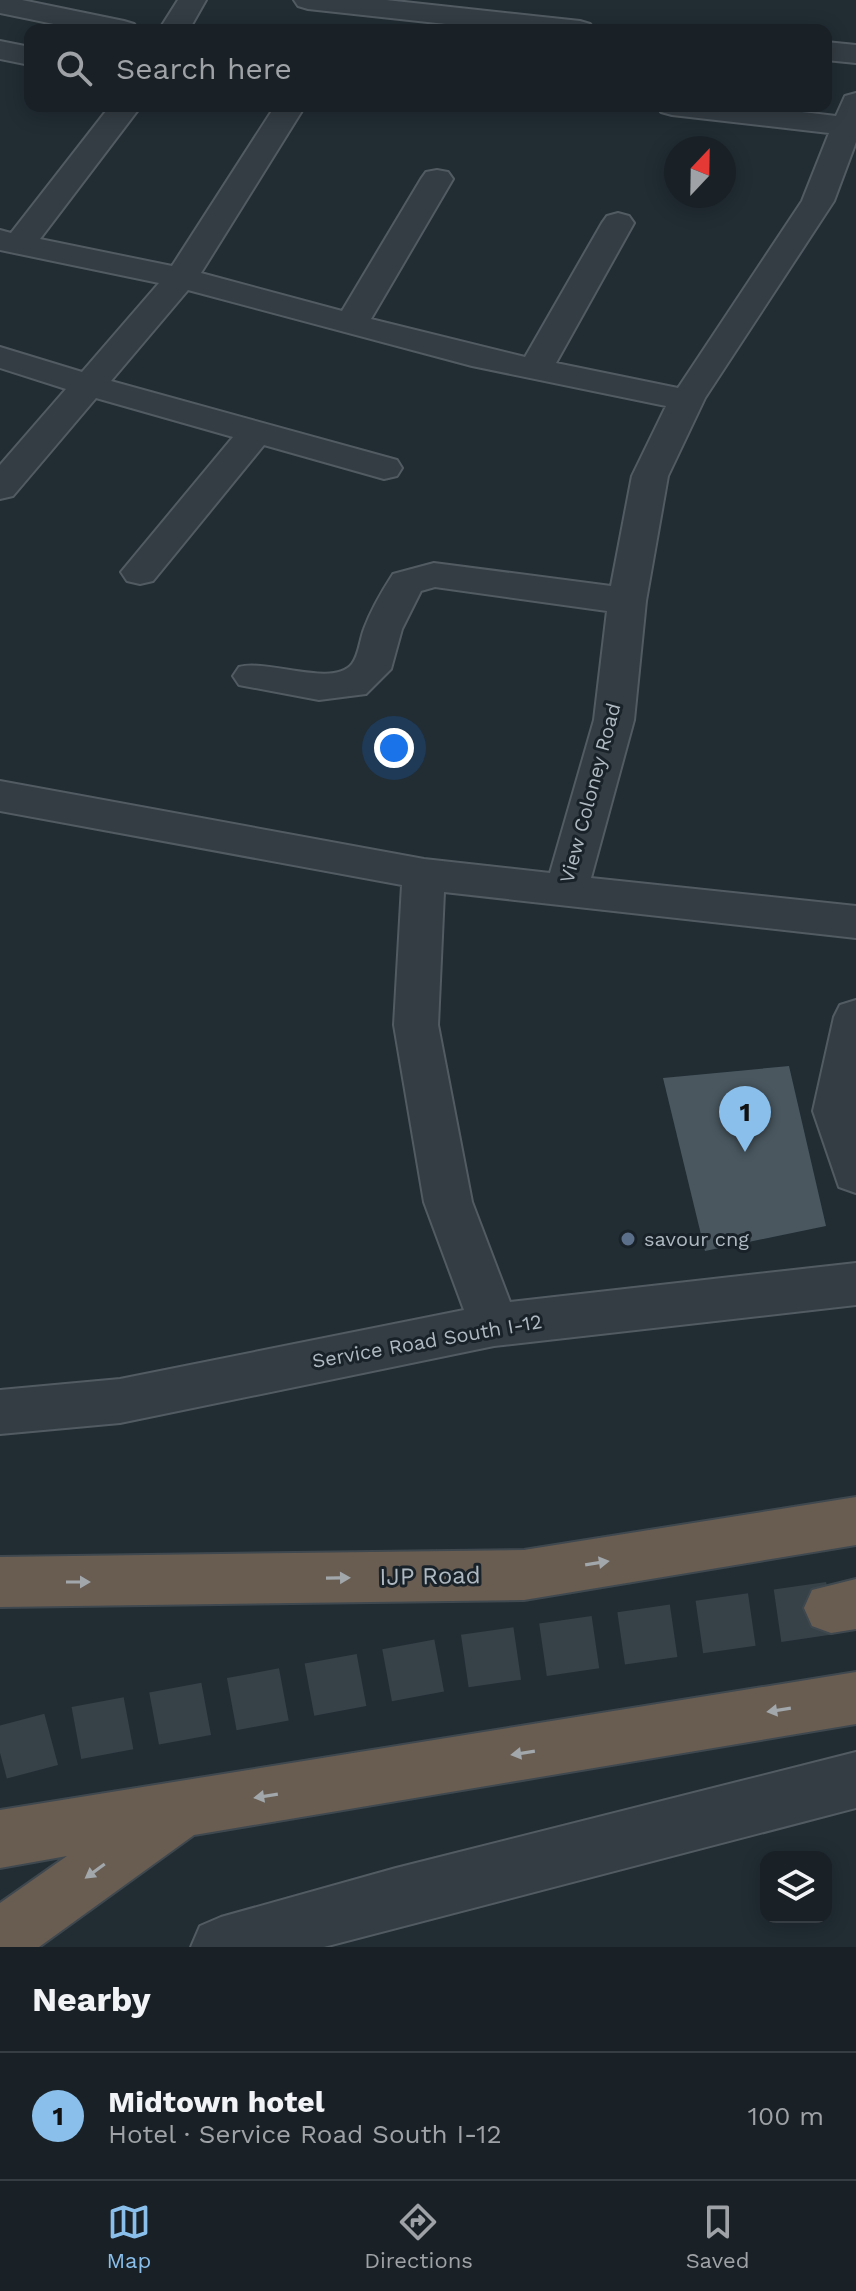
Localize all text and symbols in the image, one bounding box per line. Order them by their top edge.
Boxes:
search box [24,24,832,112]
icon: search [52,46,96,90]
text: Search here [116,51,292,86]
north arrow [664,136,736,208]
street label: View Coloney Road [554,700,626,886]
your location [374,728,414,768]
pin: 1 [719,1086,771,1152]
place label: savour cng [644,1227,749,1251]
marker: savour cng [619,1230,637,1248]
street label: Service Road South I-12 [310,1309,544,1373]
one-way arrow [585,1556,610,1569]
street label: IJP Road [379,1561,481,1591]
one-way arrow [326,1572,351,1584]
one-way arrow [66,1576,91,1588]
one-way arrow [766,1705,791,1717]
one-way arrow [510,1747,535,1760]
one-way arrow [253,1790,278,1802]
map controls [760,1851,832,1923]
button: layers [760,1851,832,1923]
one-way arrow [85,1863,106,1878]
text: Nearby [32,1979,151,2019]
text: Midtown hotel [108,2084,324,2119]
text: 1 [52,2101,64,2131]
text: 100 m [748,2101,824,2131]
text: Hotel · Service Road South I-12 [108,2119,502,2149]
tab: Map [106,2200,151,2273]
tab: Directions [364,2200,473,2273]
tab: Saved [686,2200,750,2273]

